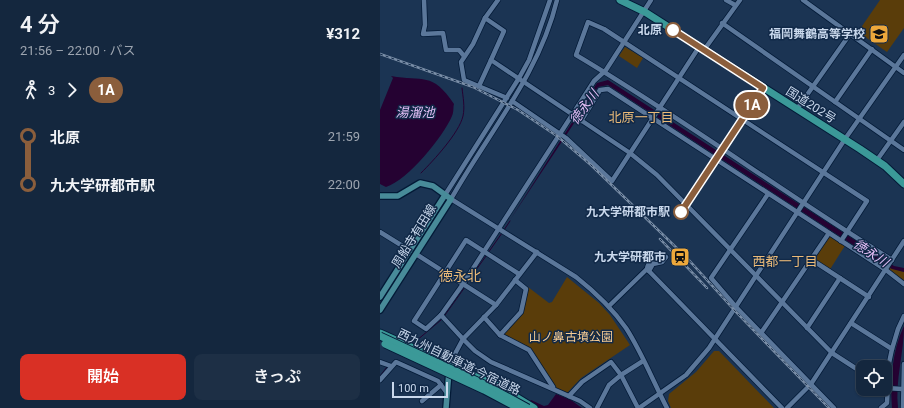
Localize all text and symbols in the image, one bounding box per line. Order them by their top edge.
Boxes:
text: 4 分 [20,12,60,37]
marker: 北原 [665,22,681,38]
place label: 北原 [638,23,662,37]
school or university icon: 福岡舞鶴高等学校 [868,23,890,45]
text: ¥312 [326,25,360,43]
place label: 福岡舞鶴高等学校 [769,27,865,41]
text: 21:56 – 22:00 · バス [20,43,136,58]
icon: walk [20,79,42,101]
icon: forward [61,79,83,101]
text: 1A [97,82,115,98]
text: 3 [48,83,55,98]
street label: 国道202号 [783,84,839,126]
water label: 徳永川 [566,85,603,127]
line badge: 1A [734,92,770,118]
text: 1A [743,97,761,113]
water label: 湯溜池 [395,105,436,120]
district label: 北原一丁目 [608,110,674,125]
text: 北原 [50,129,80,147]
text: 21:59 [328,129,360,144]
text: 九大学研都市駅 [50,177,155,195]
text: 22:00 [328,177,360,192]
street label: 周船寺有田線 [389,202,439,270]
marker: 九大学研都市駅 [673,204,689,220]
place label: 九大学研都市駅 [586,205,670,219]
water label: 徳永川 [851,236,893,271]
station icon: 九大学研都市 [669,246,691,268]
place label: 九大学研都市 [594,250,666,264]
district label: 西都一丁目 [752,254,818,269]
district label: 徳永北 [439,268,481,284]
street label: 西九州自動車道;今宿道路 [395,326,523,398]
park label: 山ノ鼻古墳公園 [529,330,613,344]
button: 開始 [20,354,186,400]
button: きっぷ [194,354,360,400]
map controls [856,360,892,396]
button: locate [856,360,892,396]
scale bar [392,380,448,399]
text: 100 m [398,382,429,395]

